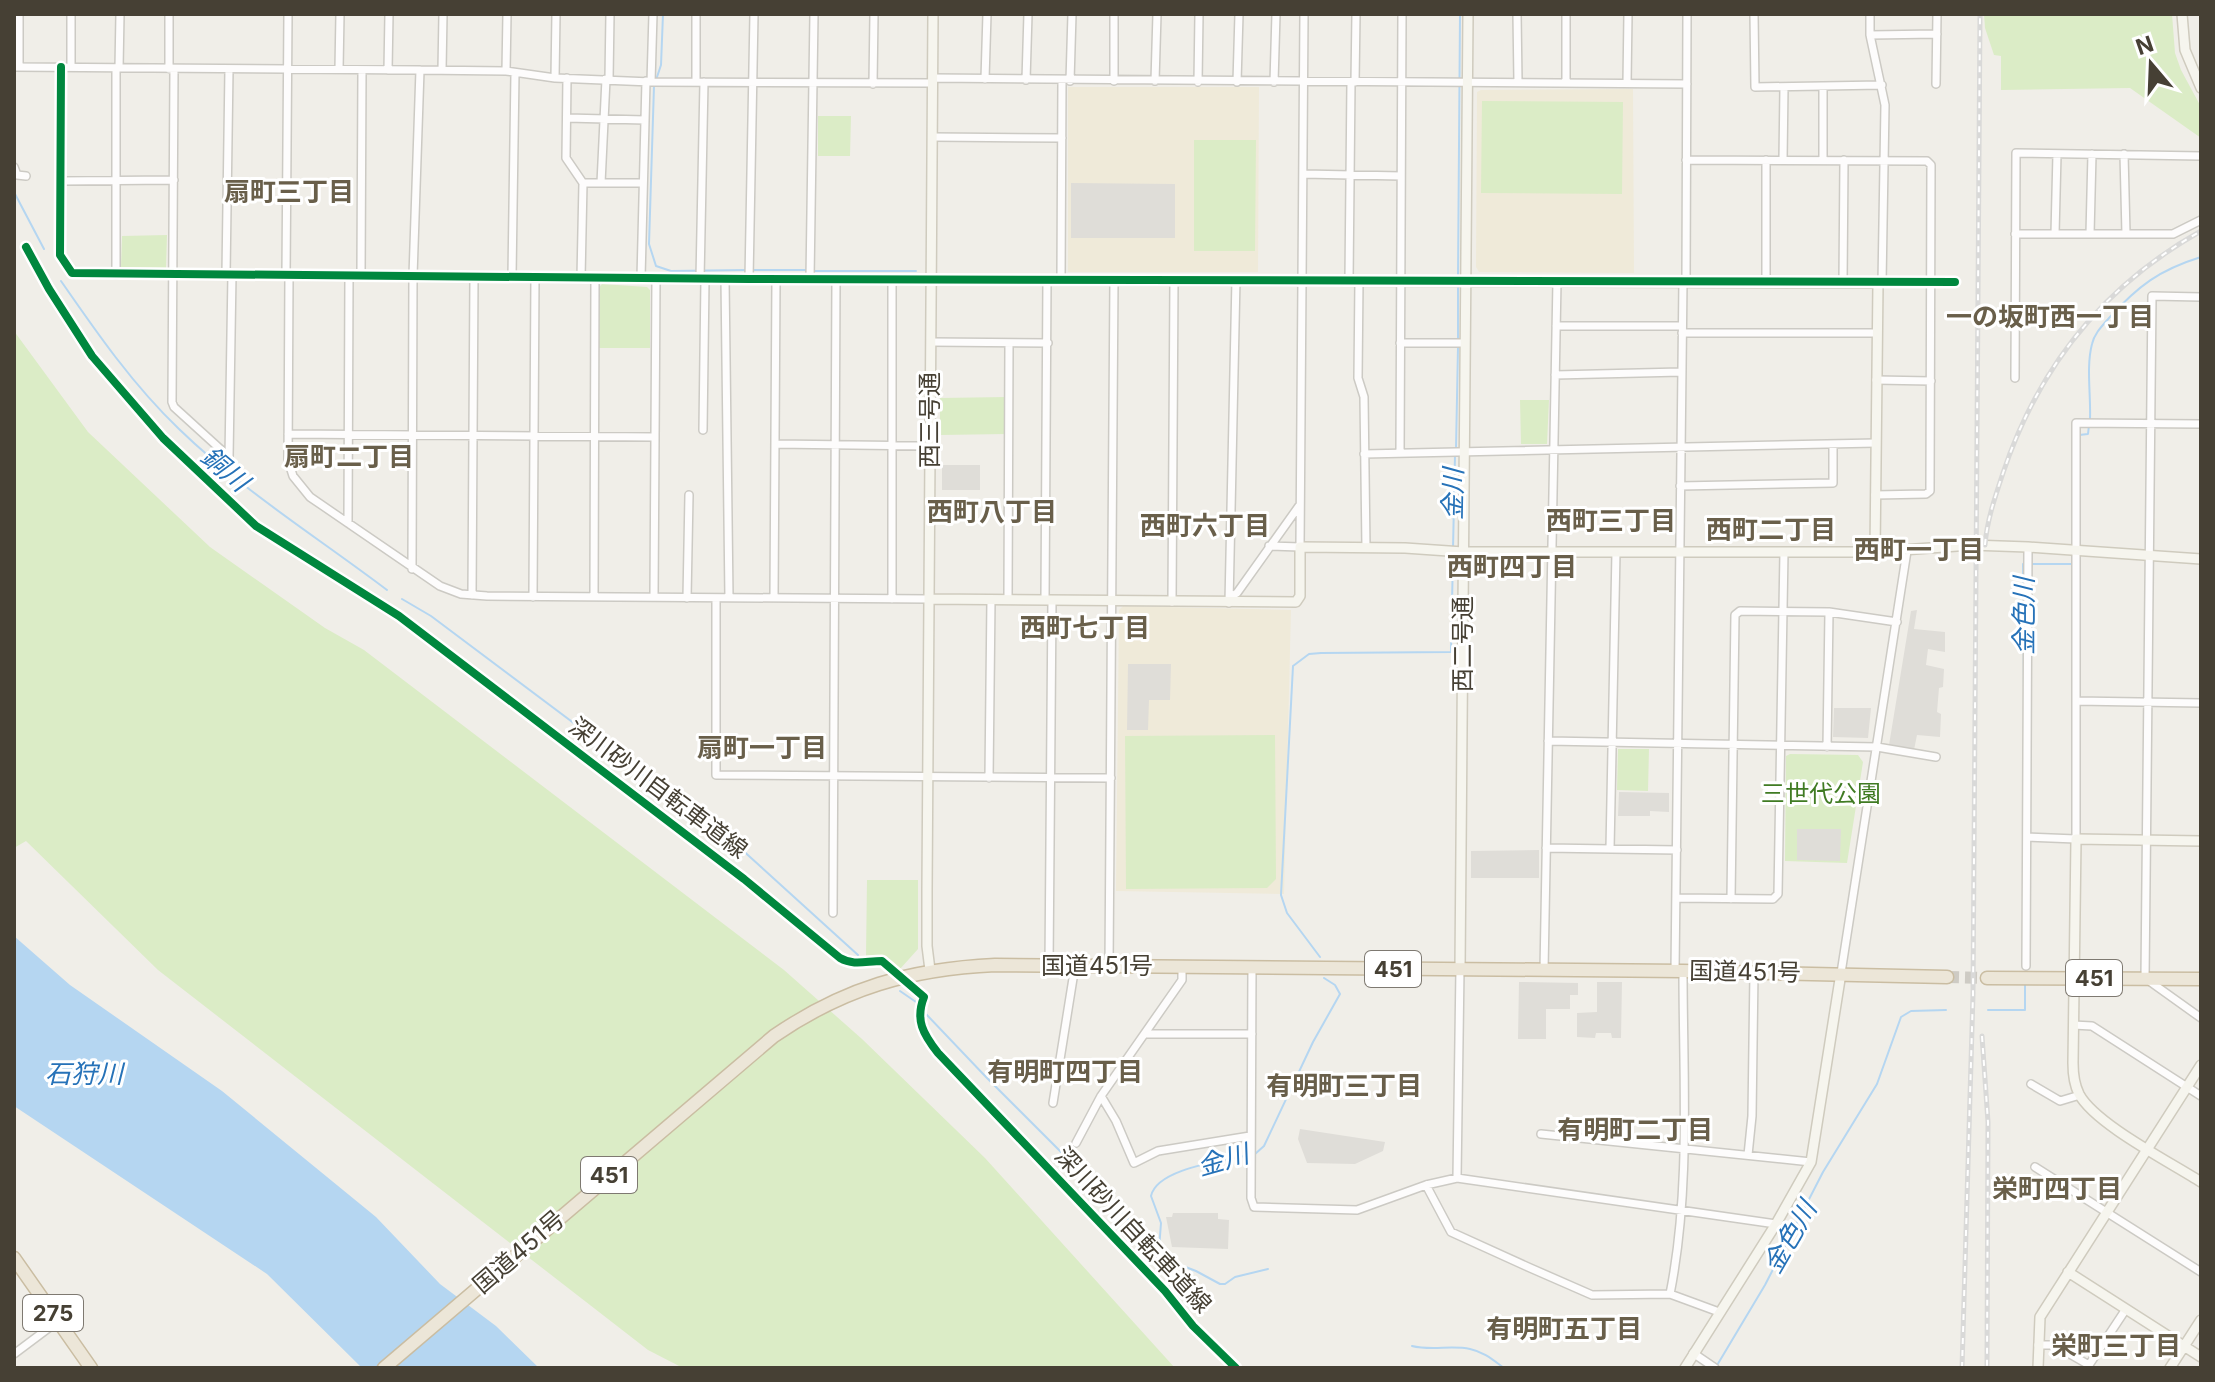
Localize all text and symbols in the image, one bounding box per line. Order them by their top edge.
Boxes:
north arrow [2111,24,2191,104]
text: N [2132,30,2157,60]
district label: 扇町三丁目 [224,176,354,207]
district label: 一の坂町西一丁目 [1946,301,2154,332]
street label: 西三号通 [915,372,944,468]
water label: 銅川 [195,440,257,499]
district label: 扇町二丁目 [284,441,414,472]
water label: 金川 [1437,465,1469,520]
district label: 西町八丁目 [927,496,1057,527]
district label: 西町三丁目 [1546,505,1676,536]
district label: 西町六丁目 [1140,510,1270,541]
district label: 西町二丁目 [1706,514,1836,545]
district label: 西町一丁目 [1854,534,1984,565]
district label: 西町四丁目 [1447,551,1577,582]
water label: 金色川 [2008,574,2039,655]
street label: 西二号通 [1448,596,1477,692]
district label: 西町七丁目 [1020,612,1150,643]
street label: 深川砂川自転車道線 [563,711,753,864]
district label: 扇町一丁目 [697,732,827,763]
park label: 三世代公園 [1761,779,1881,808]
street label: 国道451号 [1041,951,1153,980]
road number: 451 [1365,951,1421,987]
street label: 国道451号 [1689,956,1801,987]
road number: 451 [2066,960,2122,996]
district label: 有明町四丁目 [987,1056,1143,1087]
water label: 石狩川 [45,1058,126,1089]
district label: 有明町三丁目 [1266,1070,1422,1101]
district label: 有明町二丁目 [1557,1114,1713,1145]
water label: 金川 [1194,1137,1255,1182]
street label: 深川砂川自転車道線 [1049,1141,1218,1319]
road number: 451 [581,1157,637,1193]
district label: 栄町四丁目 [1992,1173,2122,1204]
water label: 金色川 [1757,1193,1824,1278]
street label: 国道451号 [467,1204,570,1299]
road number: 275 [23,1295,83,1331]
district label: 有明町五丁目 [1486,1313,1642,1344]
district label: 栄町三丁目 [2051,1330,2181,1361]

